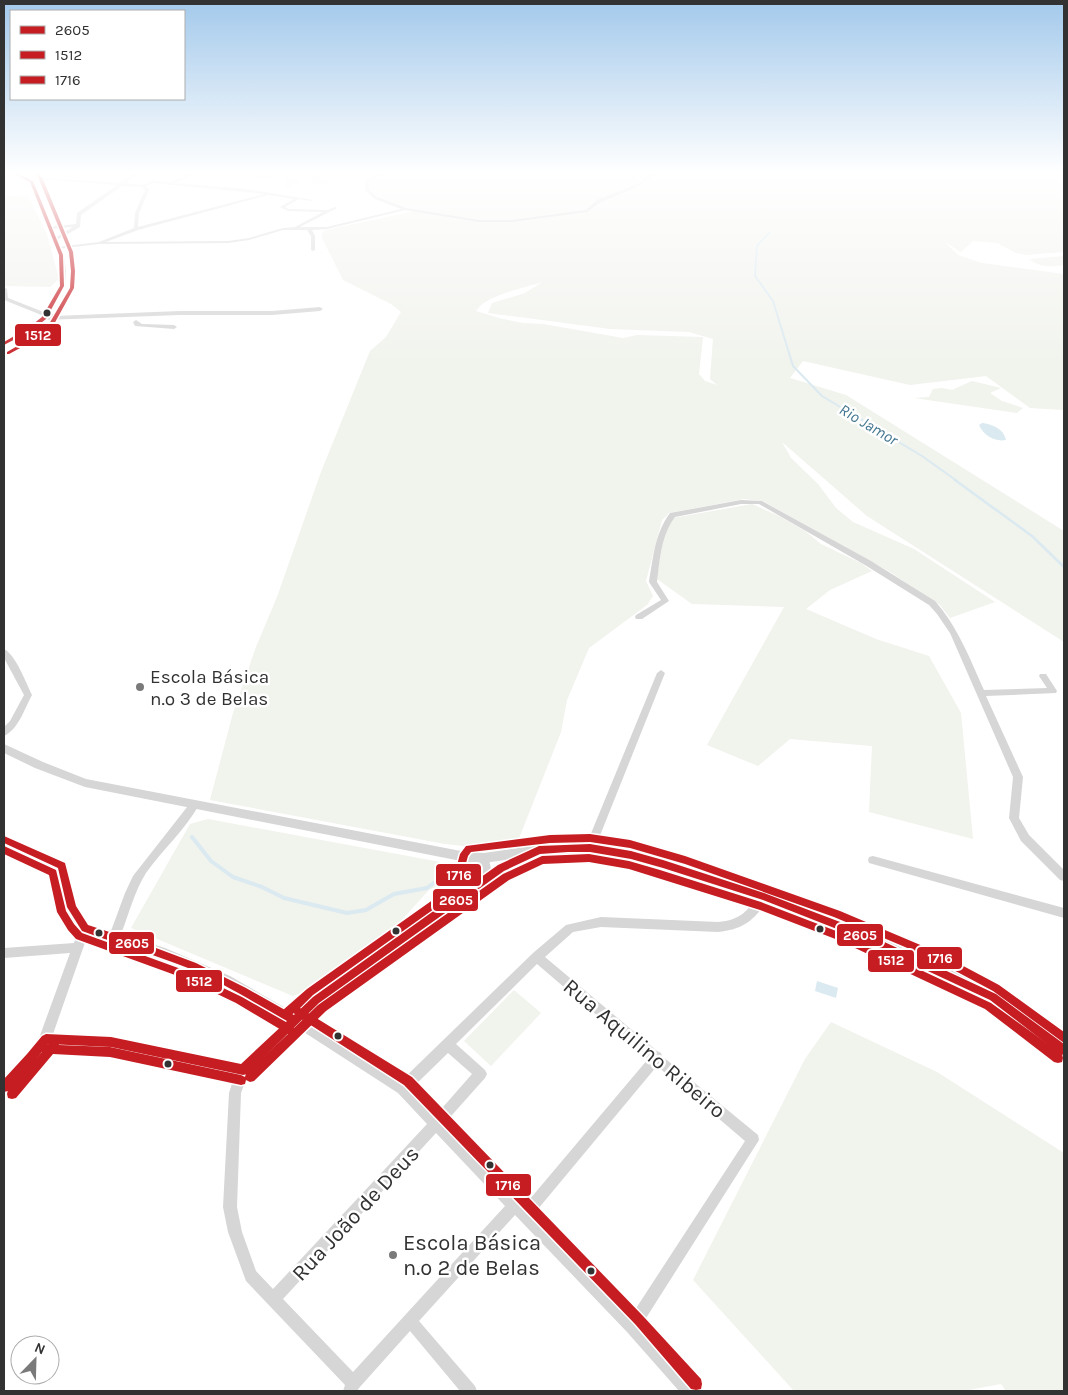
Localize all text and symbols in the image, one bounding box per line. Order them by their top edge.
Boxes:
legend [10,10,185,100]
text: 2605 [55,21,90,39]
text: 1512 [55,46,82,64]
text: 1716 [55,71,81,89]
unlabelled marker [42,308,52,318]
line badge: 1512 [14,323,62,347]
text: 1512 [25,327,51,344]
water label: Rio Jamor [836,400,902,450]
place label: Escola Básica n.º 3 de Belas [150,666,269,710]
marker: Escola Básica n.º 3 de Belas [134,681,146,693]
line badge: 1716 [435,863,482,887]
text: 1716 [446,867,472,884]
line badge: 2605 [432,888,479,912]
text: 2605 [439,892,473,909]
line badge: 2605 [836,923,884,947]
unlabelled marker [815,924,825,934]
unlabelled marker [391,926,401,936]
text: 2605 [843,927,877,944]
unlabelled marker [94,928,104,938]
line badge: 2605 [108,931,155,955]
text: 2605 [115,935,149,952]
line badge: 1716 [916,946,963,970]
line badge: 1512 [867,949,915,973]
text: 1716 [927,950,953,967]
text: 1512 [878,952,904,969]
line badge: 1512 [175,969,223,993]
text: 1512 [186,973,212,990]
street label: Rua Aquilino Ribeiro [558,973,731,1124]
unlabelled marker [333,1031,343,1041]
unlabelled marker [163,1059,173,1069]
street label: Rua João de Deus [287,1141,425,1286]
unlabelled marker [485,1160,495,1170]
line badge: 1716 [485,1173,532,1197]
text: 1716 [495,1177,521,1194]
place label: Escola Básica n.º 2 de Belas [403,1230,541,1281]
marker: Escola Básica n.º 2 de Belas [387,1249,399,1261]
unlabelled marker [586,1266,596,1276]
north arrow [10,1335,60,1385]
text: N [32,1339,48,1358]

